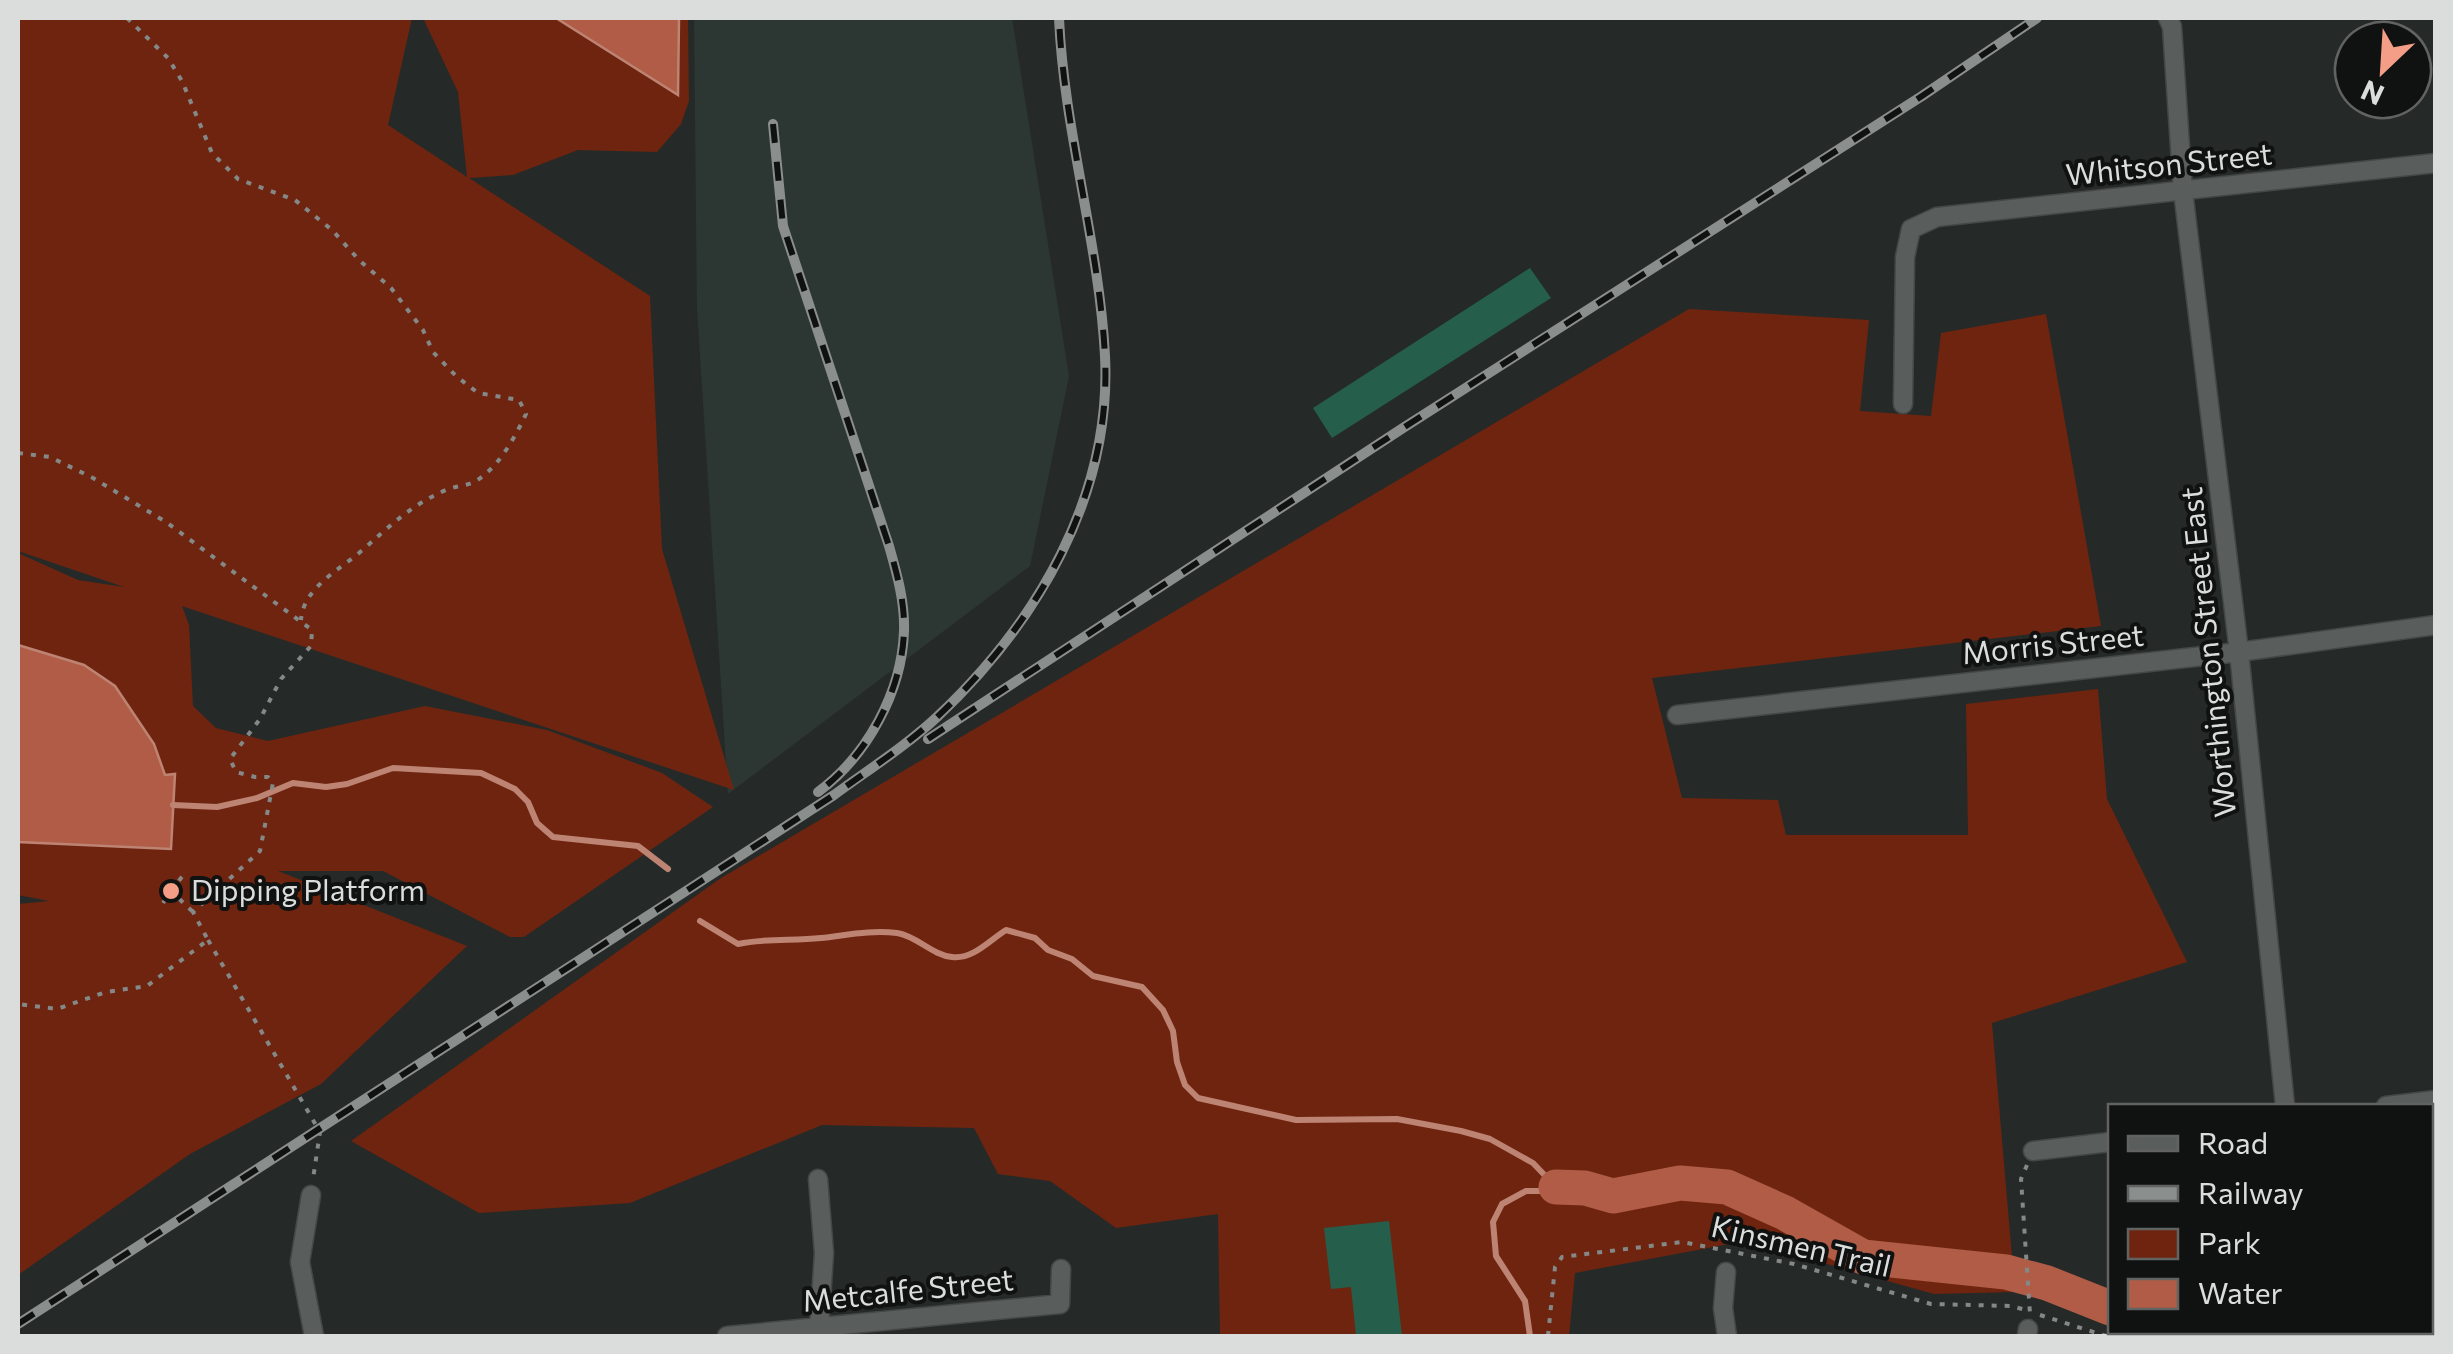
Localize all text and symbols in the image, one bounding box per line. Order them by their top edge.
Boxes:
north arrow [2333,20,2433,120]
text: N [2355,74,2389,113]
street label: Whitson Street [2064,133,2274,192]
street label: Worthington Street East [2171,485,2242,819]
street label: Morris Street [1960,615,2145,670]
place label: Dipping Platform [191,870,425,907]
marker: Dipping Platform [160,880,182,902]
legend [2108,1104,2433,1334]
text: Road [2198,1123,2268,1160]
text: Railway [2198,1173,2304,1210]
street label: Kinsmen Trail [1708,1206,1895,1283]
text: Park [2198,1223,2261,1260]
street label: Metcalfe Street [800,1259,1015,1318]
text: Water [2198,1273,2283,1310]

